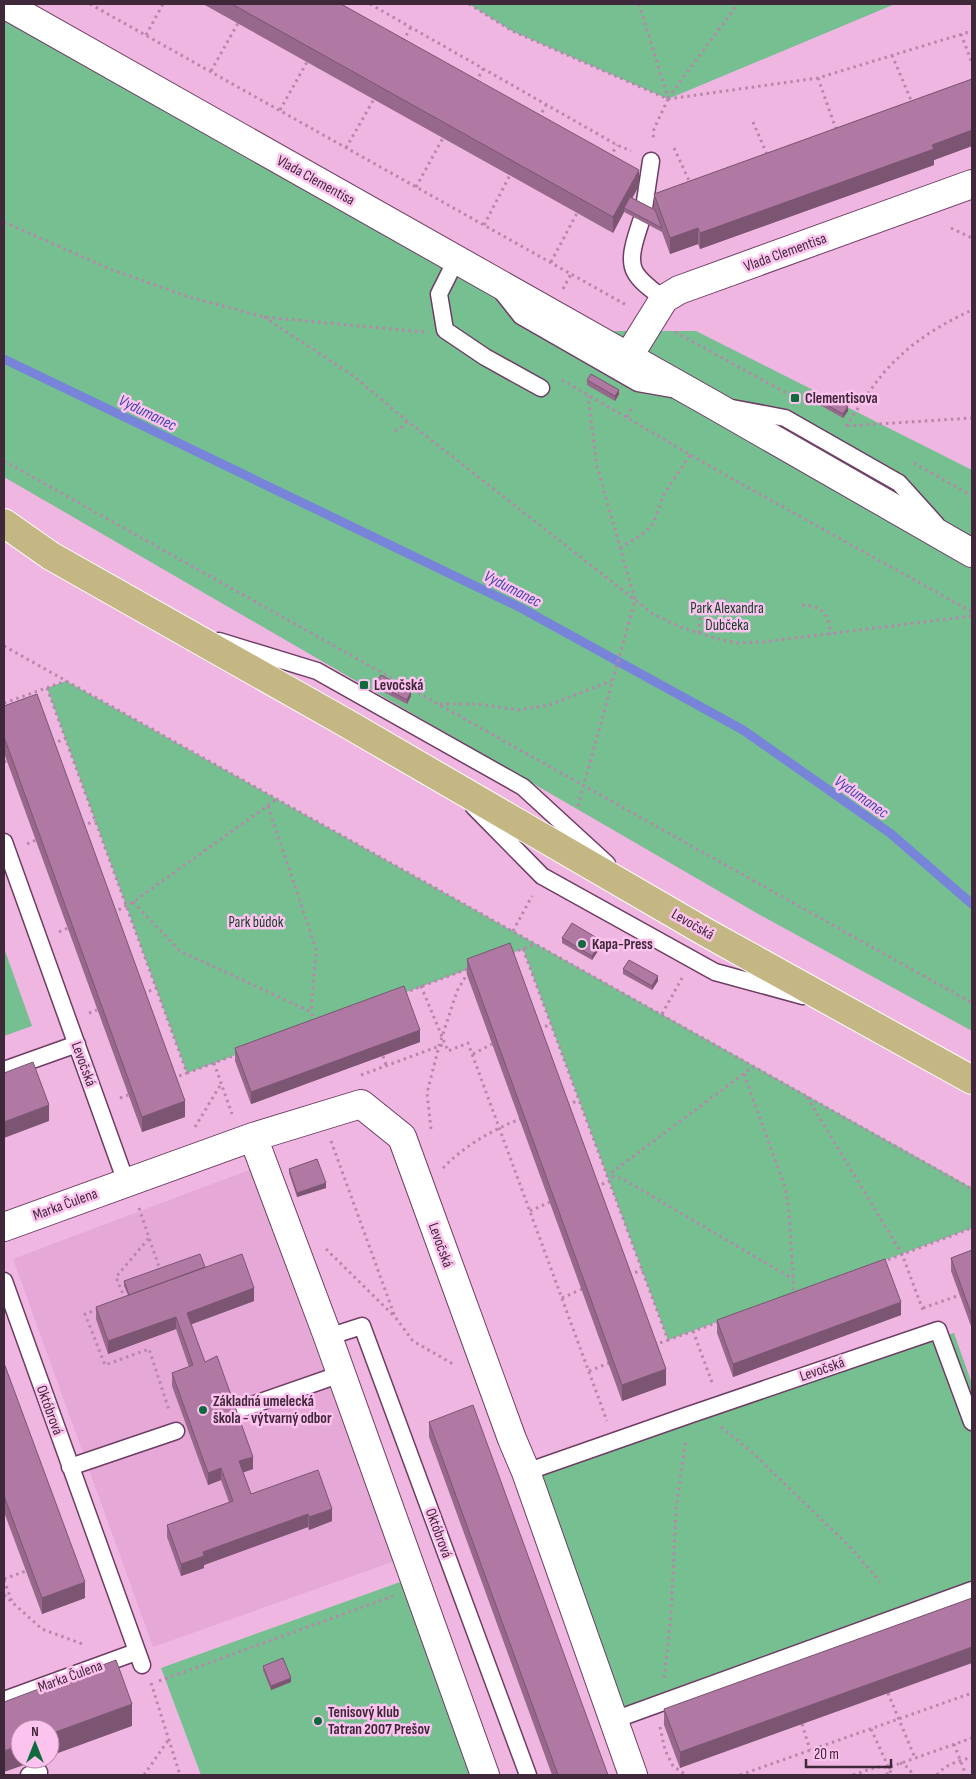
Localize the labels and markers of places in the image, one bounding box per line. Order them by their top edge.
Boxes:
place label: Clementisova [805,389,878,408]
marker: Clementisova [789,392,801,404]
place label: Levočská [374,676,423,695]
marker: Levočská [358,679,370,691]
place label: Kapa-Press [592,935,653,954]
marker: Kapa-Press [576,938,588,950]
place label: Základná umelecká škola - výtvarný odbor [213,1392,332,1428]
marker: Základná umelecká škola - výtvarný odbor [197,1404,209,1416]
place label: Tenisový klub Tatran 2007 Prešov [328,1703,431,1739]
marker: Tenisový klub Tatran 2007 Prešov [312,1715,324,1727]

